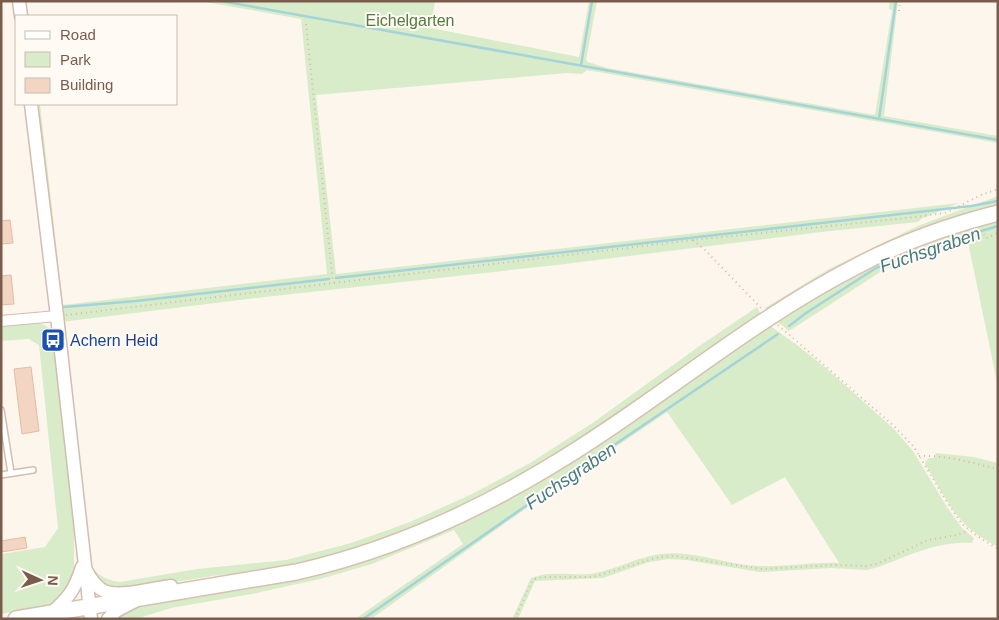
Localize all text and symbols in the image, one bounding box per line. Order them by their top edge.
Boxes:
park label: Eichelgarten [366,12,454,29]
legend [15,15,178,105]
text: Road [60,26,96,43]
text: Park [60,51,91,68]
text: Building [60,76,113,93]
water label: Fuchsgraben [877,223,983,277]
bus stop icon: Achern Heid [40,327,66,353]
place label: Achern Heid [70,332,158,349]
water label: Fuchsgraben [522,438,620,514]
north arrow [15,555,65,605]
text: N [45,575,61,586]

